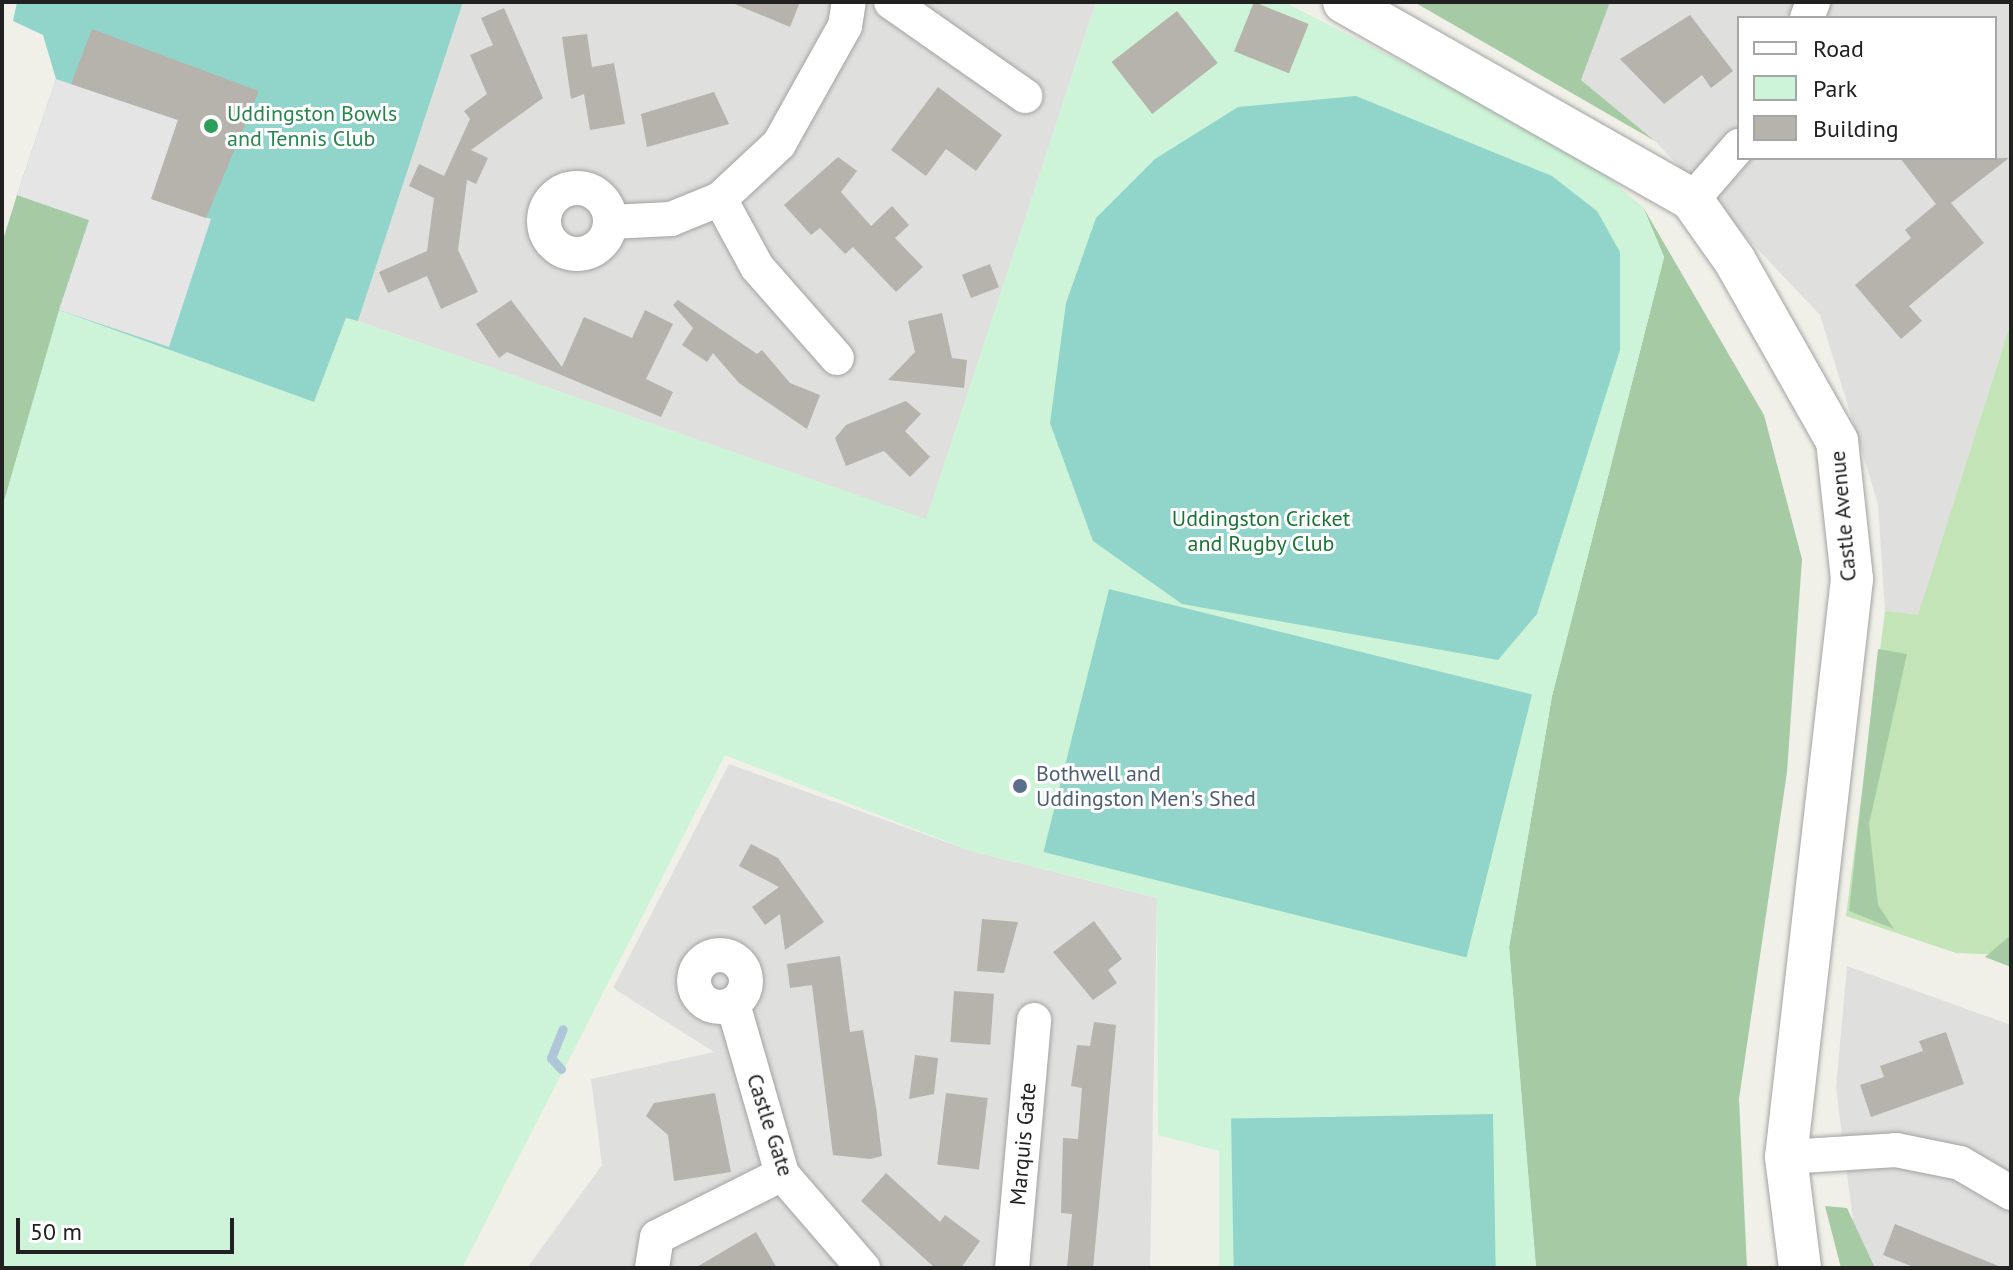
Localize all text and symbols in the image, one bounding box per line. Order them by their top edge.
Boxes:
legend [1737,16,1997,160]
text: Road [1813,33,1864,64]
text: Park [1813,73,1857,104]
place label: Uddingston Bowls and Tennis Club [227,100,397,152]
text: Building [1813,113,1899,144]
marker: Uddingston Bowls and Tennis Club [202,117,220,135]
street label: Castle Avenue [1824,449,1862,583]
park label: Uddingston Cricket and Rugby Club [1172,505,1350,556]
place label: Bothwell and Uddingston Men's Shed [1036,760,1256,812]
marker: Bothwell and Uddingston Men's Shed [1011,777,1029,795]
street label: Castle Gate [741,1070,799,1180]
street label: Marquis Gate [1004,1081,1042,1207]
scale bar [20,1202,238,1252]
text: 50 m [30,1216,82,1247]

